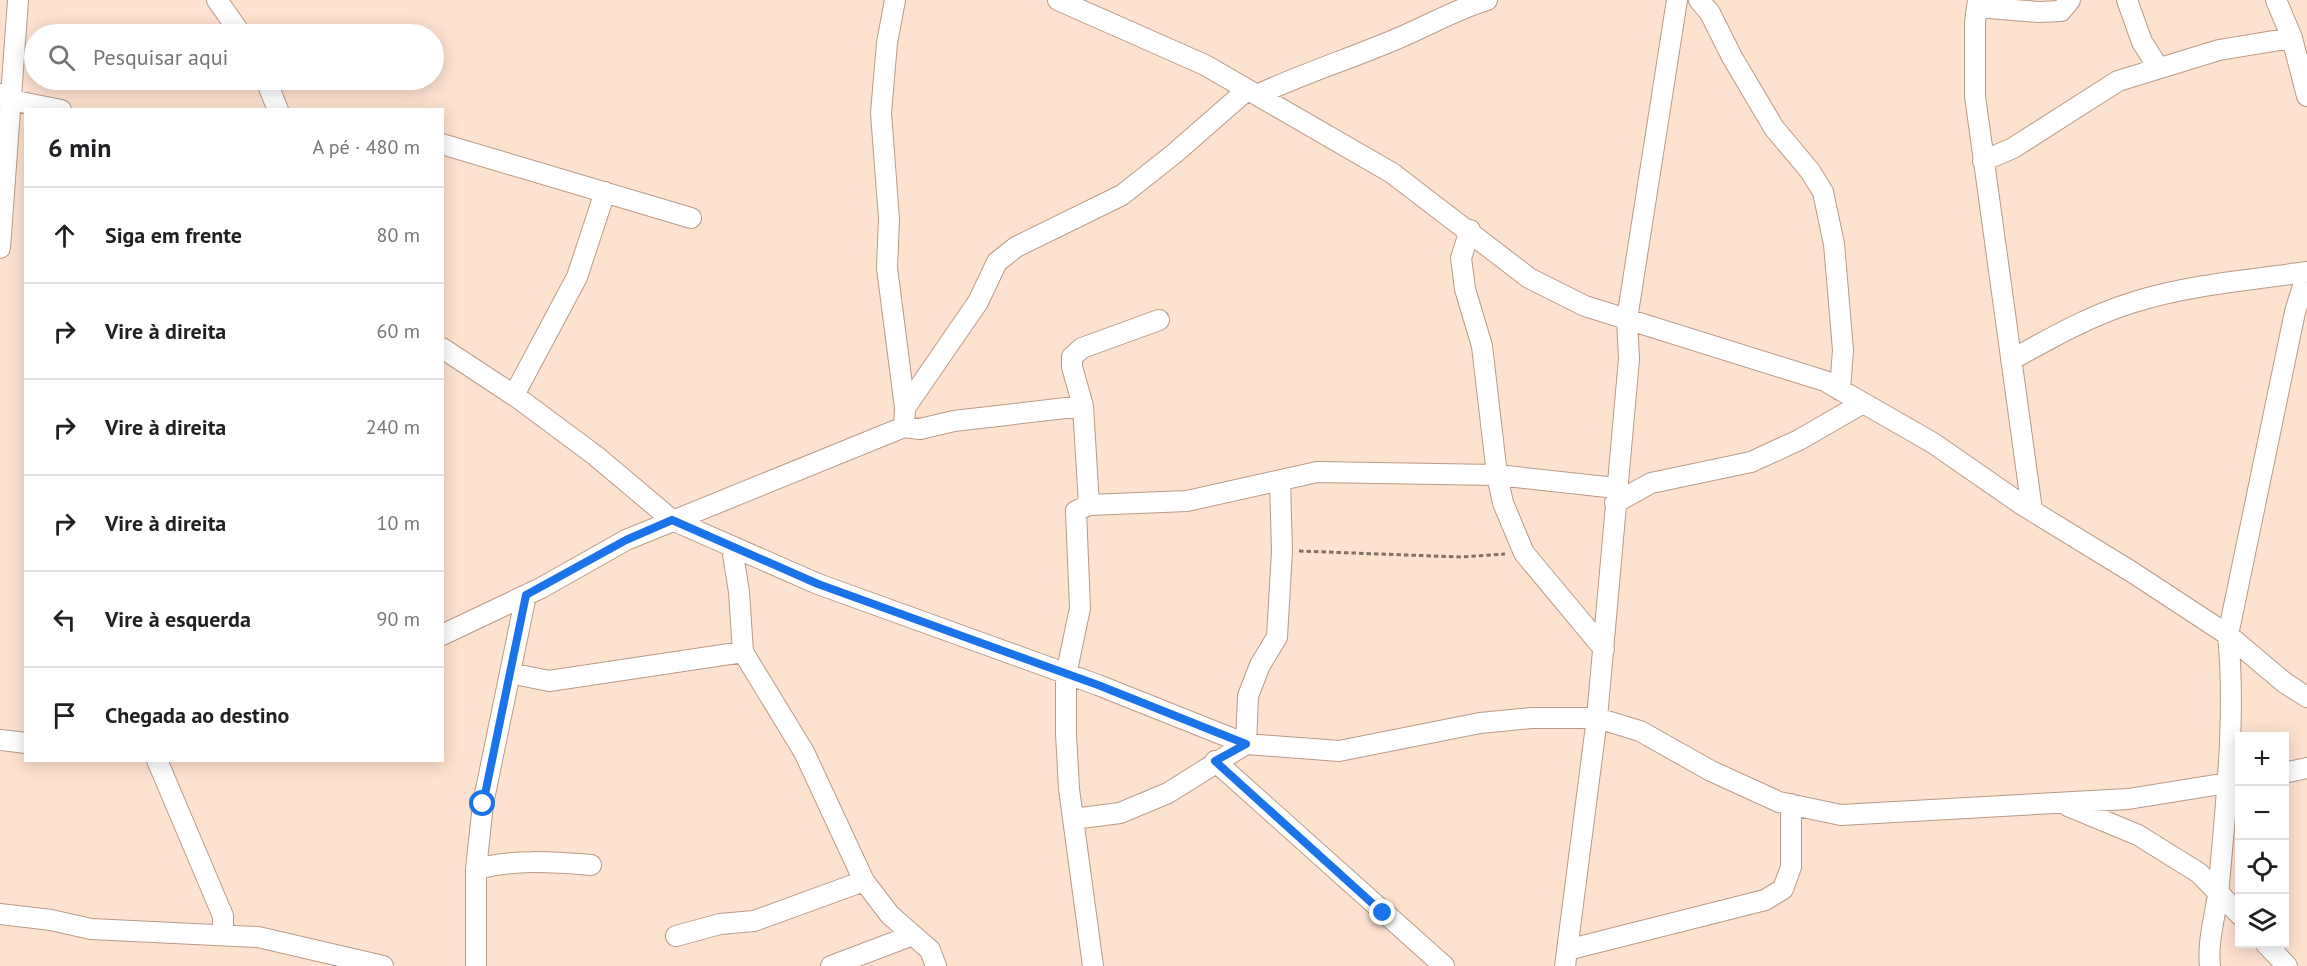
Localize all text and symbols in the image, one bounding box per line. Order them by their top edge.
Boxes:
search box [24,24,444,90]
icon: search [45,41,78,74]
text: Pesquisar aqui [93,43,229,71]
text: 6 min [48,131,111,164]
text: A pé · 480 m [313,134,420,160]
icon: ahead [48,219,81,252]
text: Siga em frente [105,221,242,249]
text: 80 m [377,222,420,248]
icon: right [48,315,81,348]
text: Vire à direita [105,317,226,345]
text: 60 m [377,318,420,344]
icon: right [48,411,81,444]
text: Vire à direita [105,413,226,441]
text: 240 m [366,414,420,440]
icon: right [48,507,81,540]
text: Vire à direita [105,509,226,537]
text: 10 m [377,510,420,536]
icon: left [48,603,81,636]
text: Vire à esquerda [105,605,251,633]
text: 90 m [377,606,420,632]
icon: arrive [48,699,81,732]
text: Chegada ao destino [105,701,289,729]
map controls [2235,732,2289,948]
button: + [2235,732,2289,786]
button: − [2235,786,2289,840]
route start [469,790,495,816]
button: locate [2235,840,2289,894]
button: layers [2235,894,2289,948]
route end [1369,899,1395,925]

